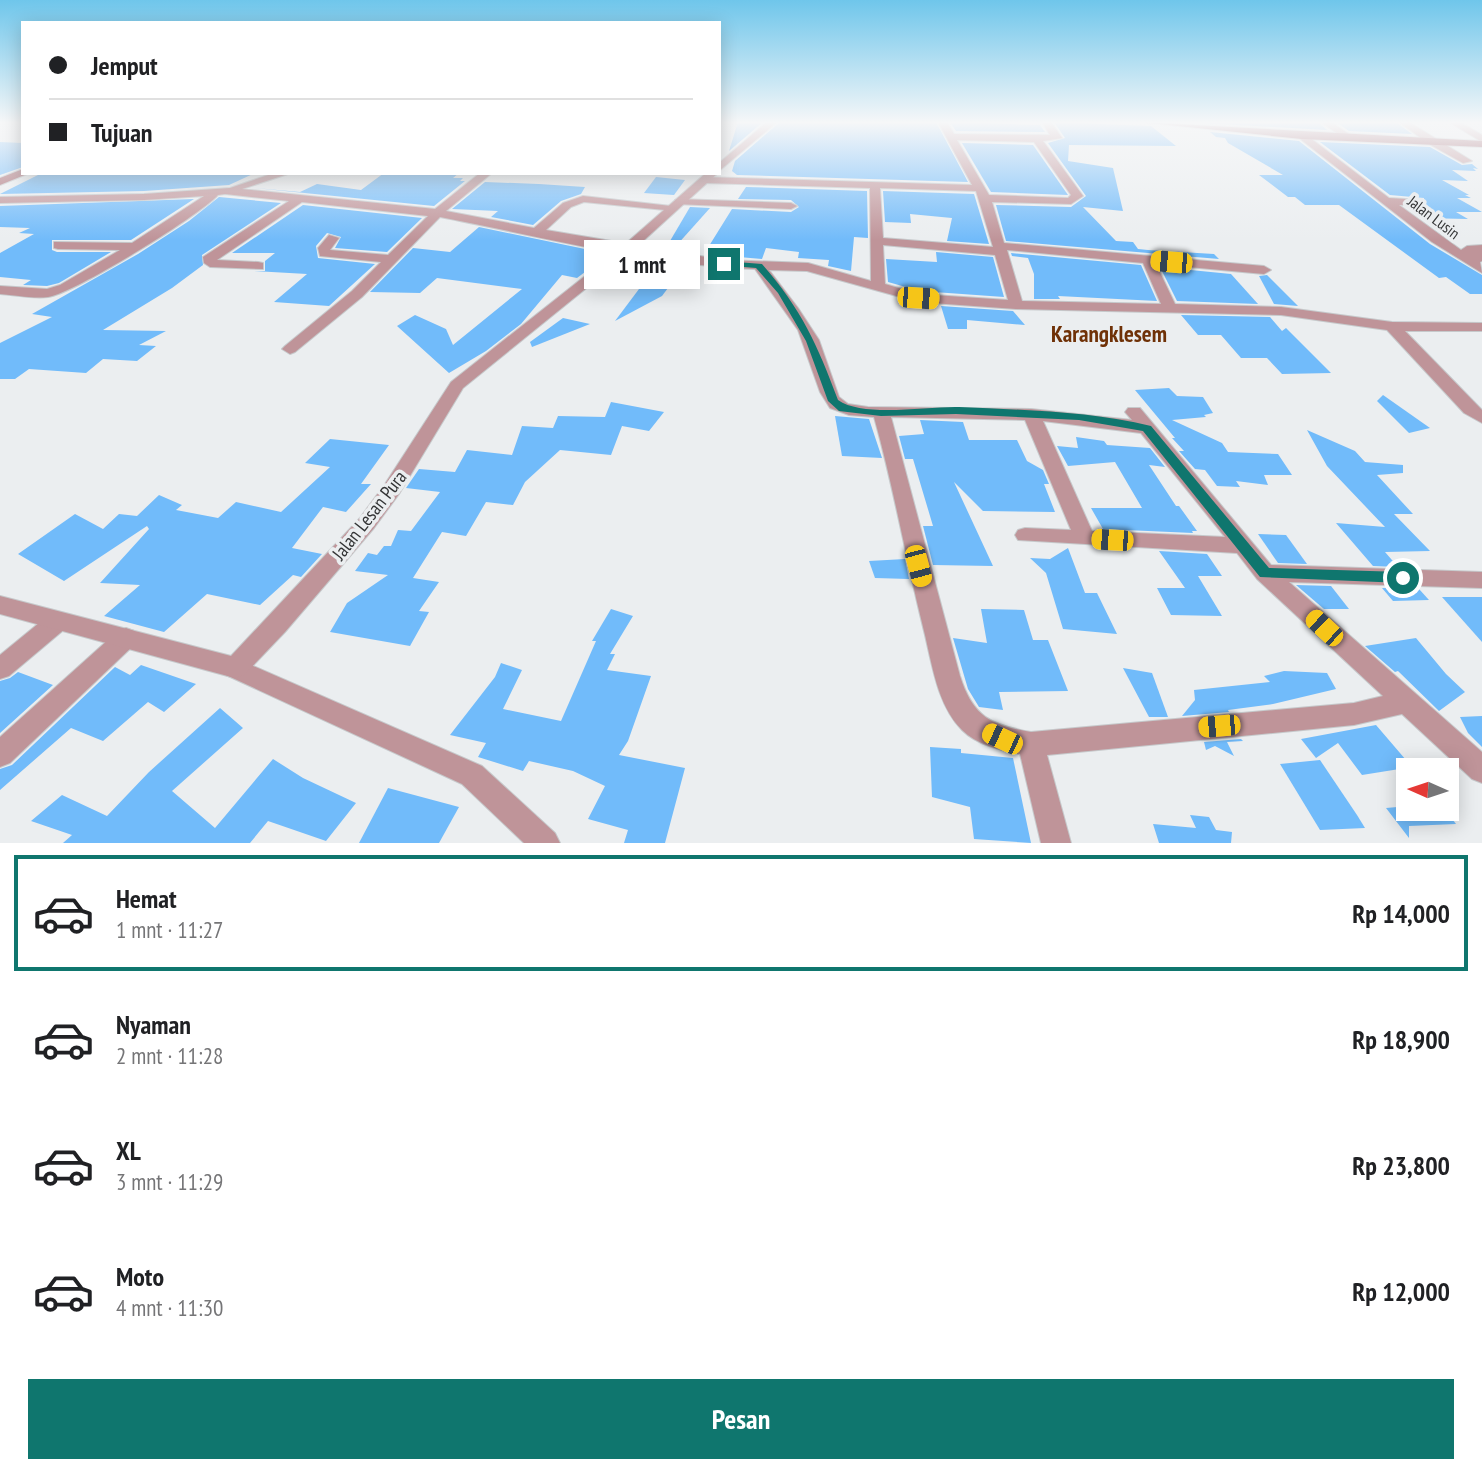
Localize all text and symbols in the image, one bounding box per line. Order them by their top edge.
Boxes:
text: Jemput [91,49,158,82]
text: Tujuan [91,116,153,149]
street label: Jalan Lusin [1403,190,1464,243]
callout: 1 mnt [584,240,700,288]
route end [708,248,740,280]
text: 1 mnt [618,250,666,279]
car [1150,250,1193,274]
car [897,286,940,310]
district label: Karangklesem [1051,319,1167,348]
street label: Jalan Lesan Pura [326,465,411,565]
car [1091,528,1134,552]
car [903,543,934,589]
route start [1387,562,1419,594]
car [1302,606,1347,650]
car [1198,714,1241,738]
car [979,721,1026,757]
north arrow [1396,758,1460,821]
map controls [1396,758,1459,821]
icon: car [32,882,95,945]
text: Hemat [116,882,177,915]
text: Rp 14,000 [1352,897,1450,930]
text: 1 mnt · 11:27 [116,915,223,944]
icon: car [32,1008,95,1071]
text: Nyaman [116,1008,191,1041]
text: Rp 18,900 [1352,1023,1450,1056]
text: 2 mnt · 11:28 [116,1041,223,1070]
icon: car [32,1134,95,1197]
text: XL [116,1134,141,1167]
text: Rp 23,800 [1352,1149,1450,1182]
text: 3 mnt · 11:29 [116,1167,223,1196]
icon: car [32,1260,95,1323]
text: Moto [116,1260,164,1293]
text: Rp 12,000 [1352,1275,1450,1308]
text: 4 mnt · 11:30 [116,1293,223,1322]
button: Pesan [28,1379,1454,1459]

